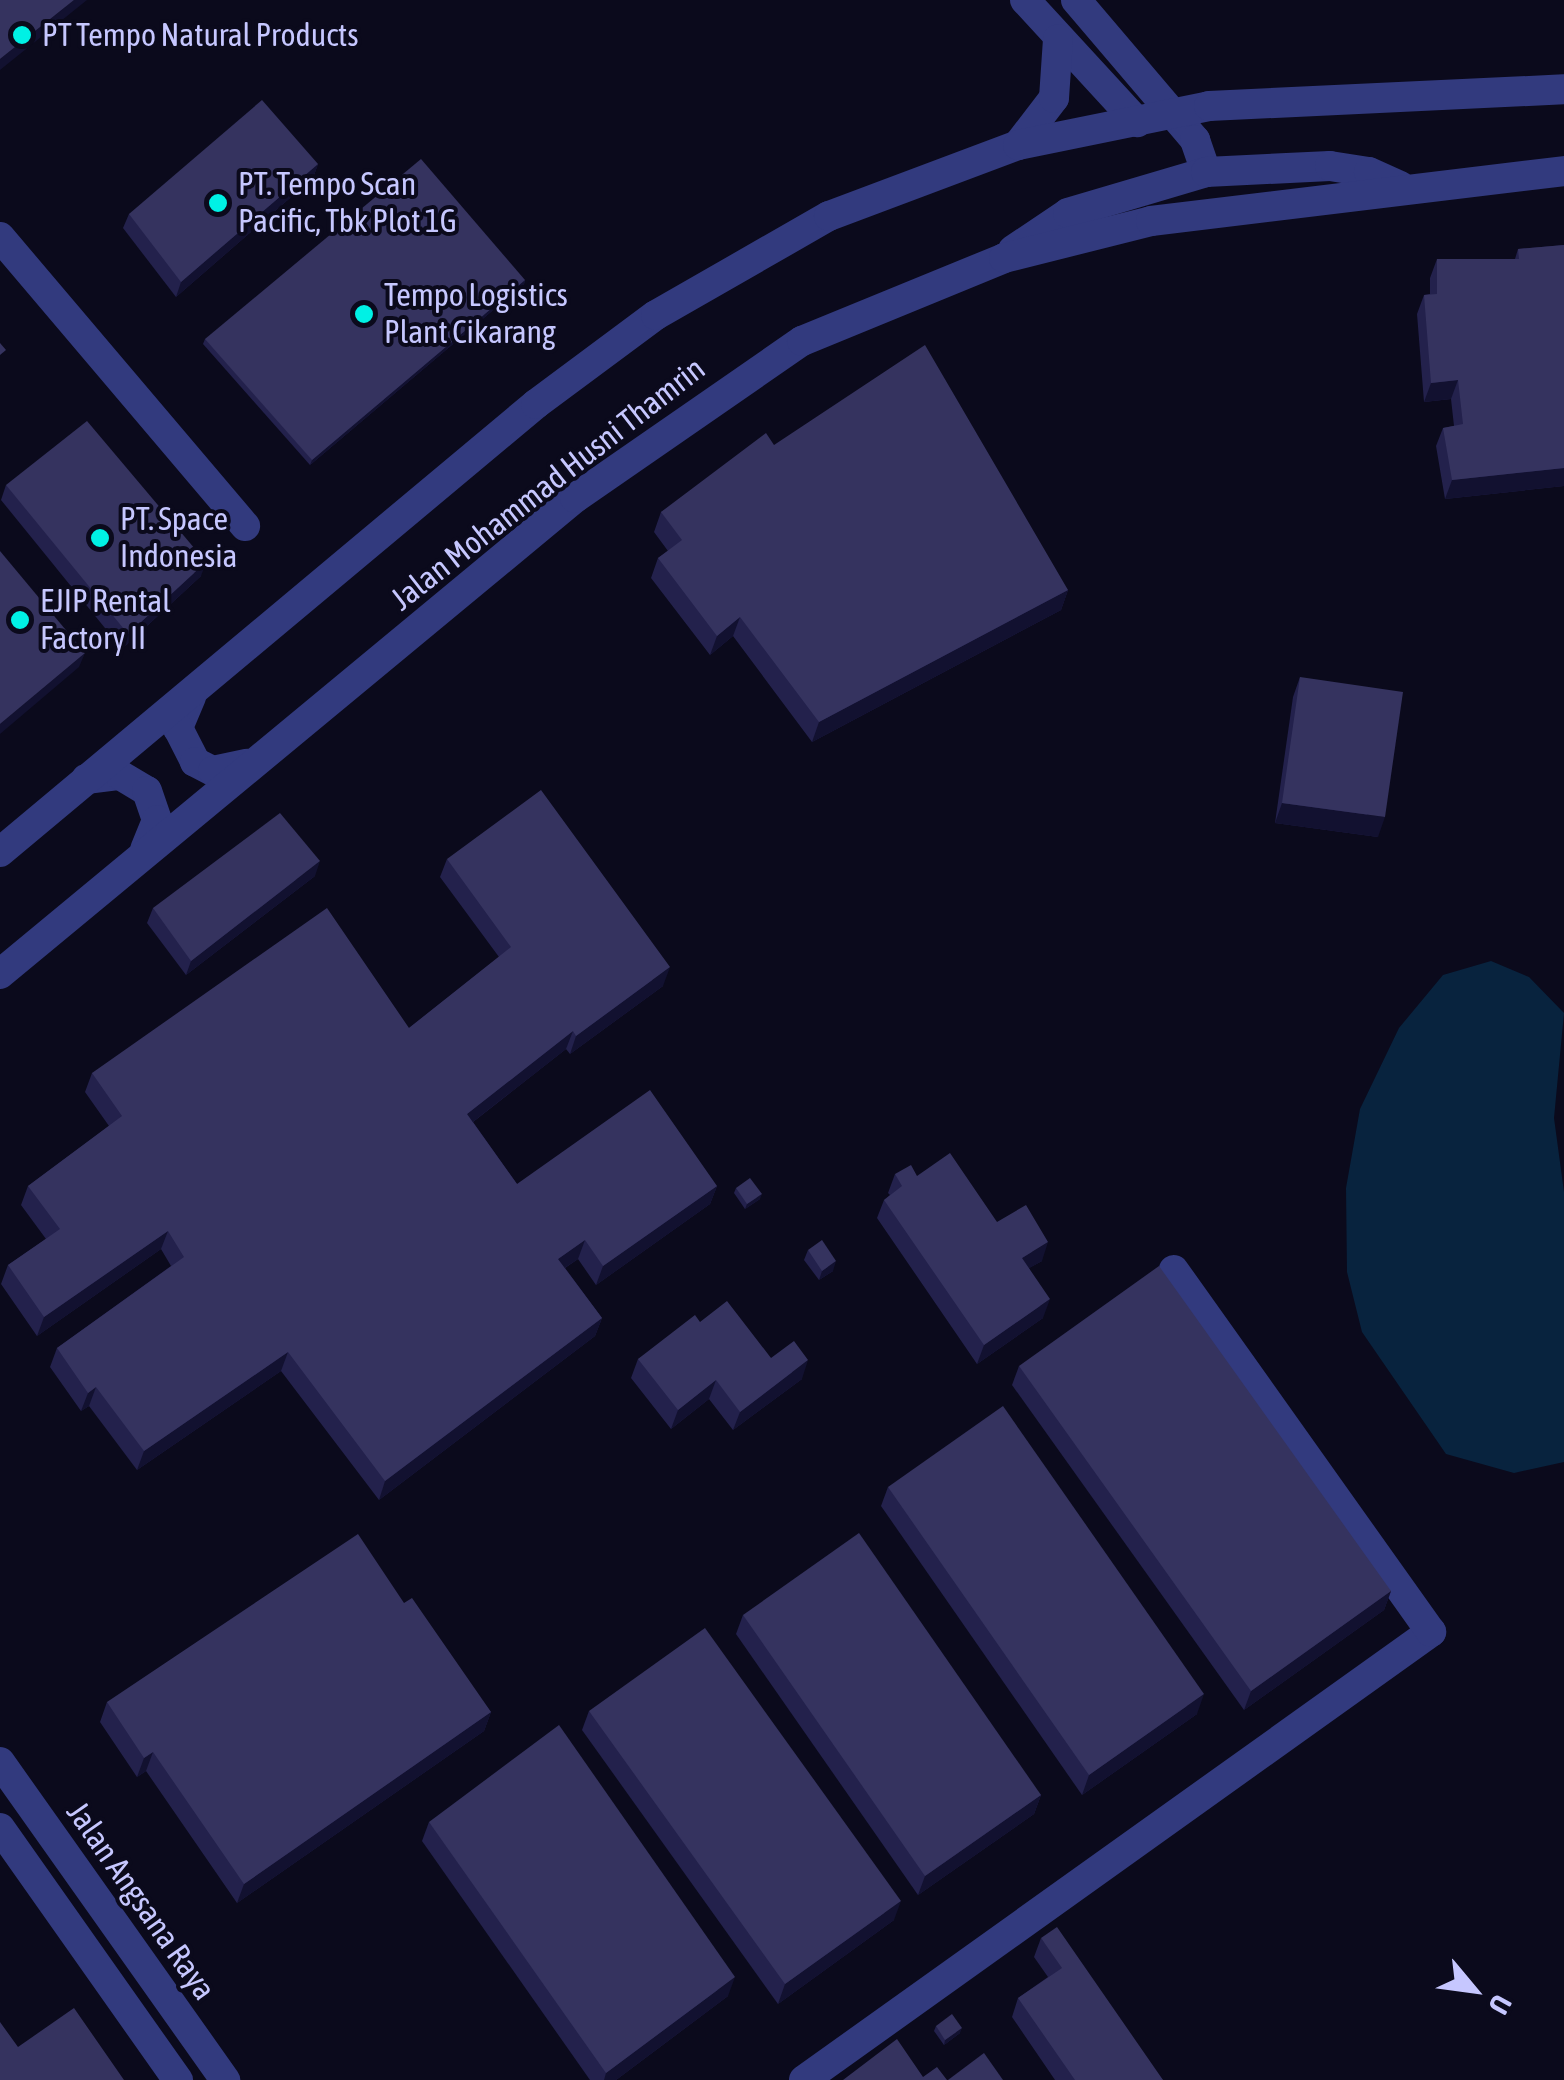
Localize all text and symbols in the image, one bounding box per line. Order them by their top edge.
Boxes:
place label: PT Tempo Natural Products [42,16,359,54]
marker: PT Tempo Natural Products [11,24,33,46]
place label: PT. Tempo Scan Pacific, Tbk Plot 1G [238,166,457,241]
marker: PT. Tempo Scan Pacific, Tbk Plot 1G [207,192,229,214]
place label: Tempo Logistics Plant Cikarang [384,277,568,352]
marker: Tempo Logistics Plant Cikarang [353,303,375,325]
street label: Jalan Mohammad Husni Thamrin [383,350,713,618]
place label: PT. Space Indonesia [120,501,237,576]
marker: PT. Space Indonesia [89,527,111,549]
place label: EJIP Rental Factory II [40,583,171,658]
marker: EJIP Rental Factory II [9,609,31,631]
street label: Jalan Angsana Raya [58,1795,224,2007]
north arrow [1424,1940,1524,2040]
text: U [1482,1990,1518,2020]

